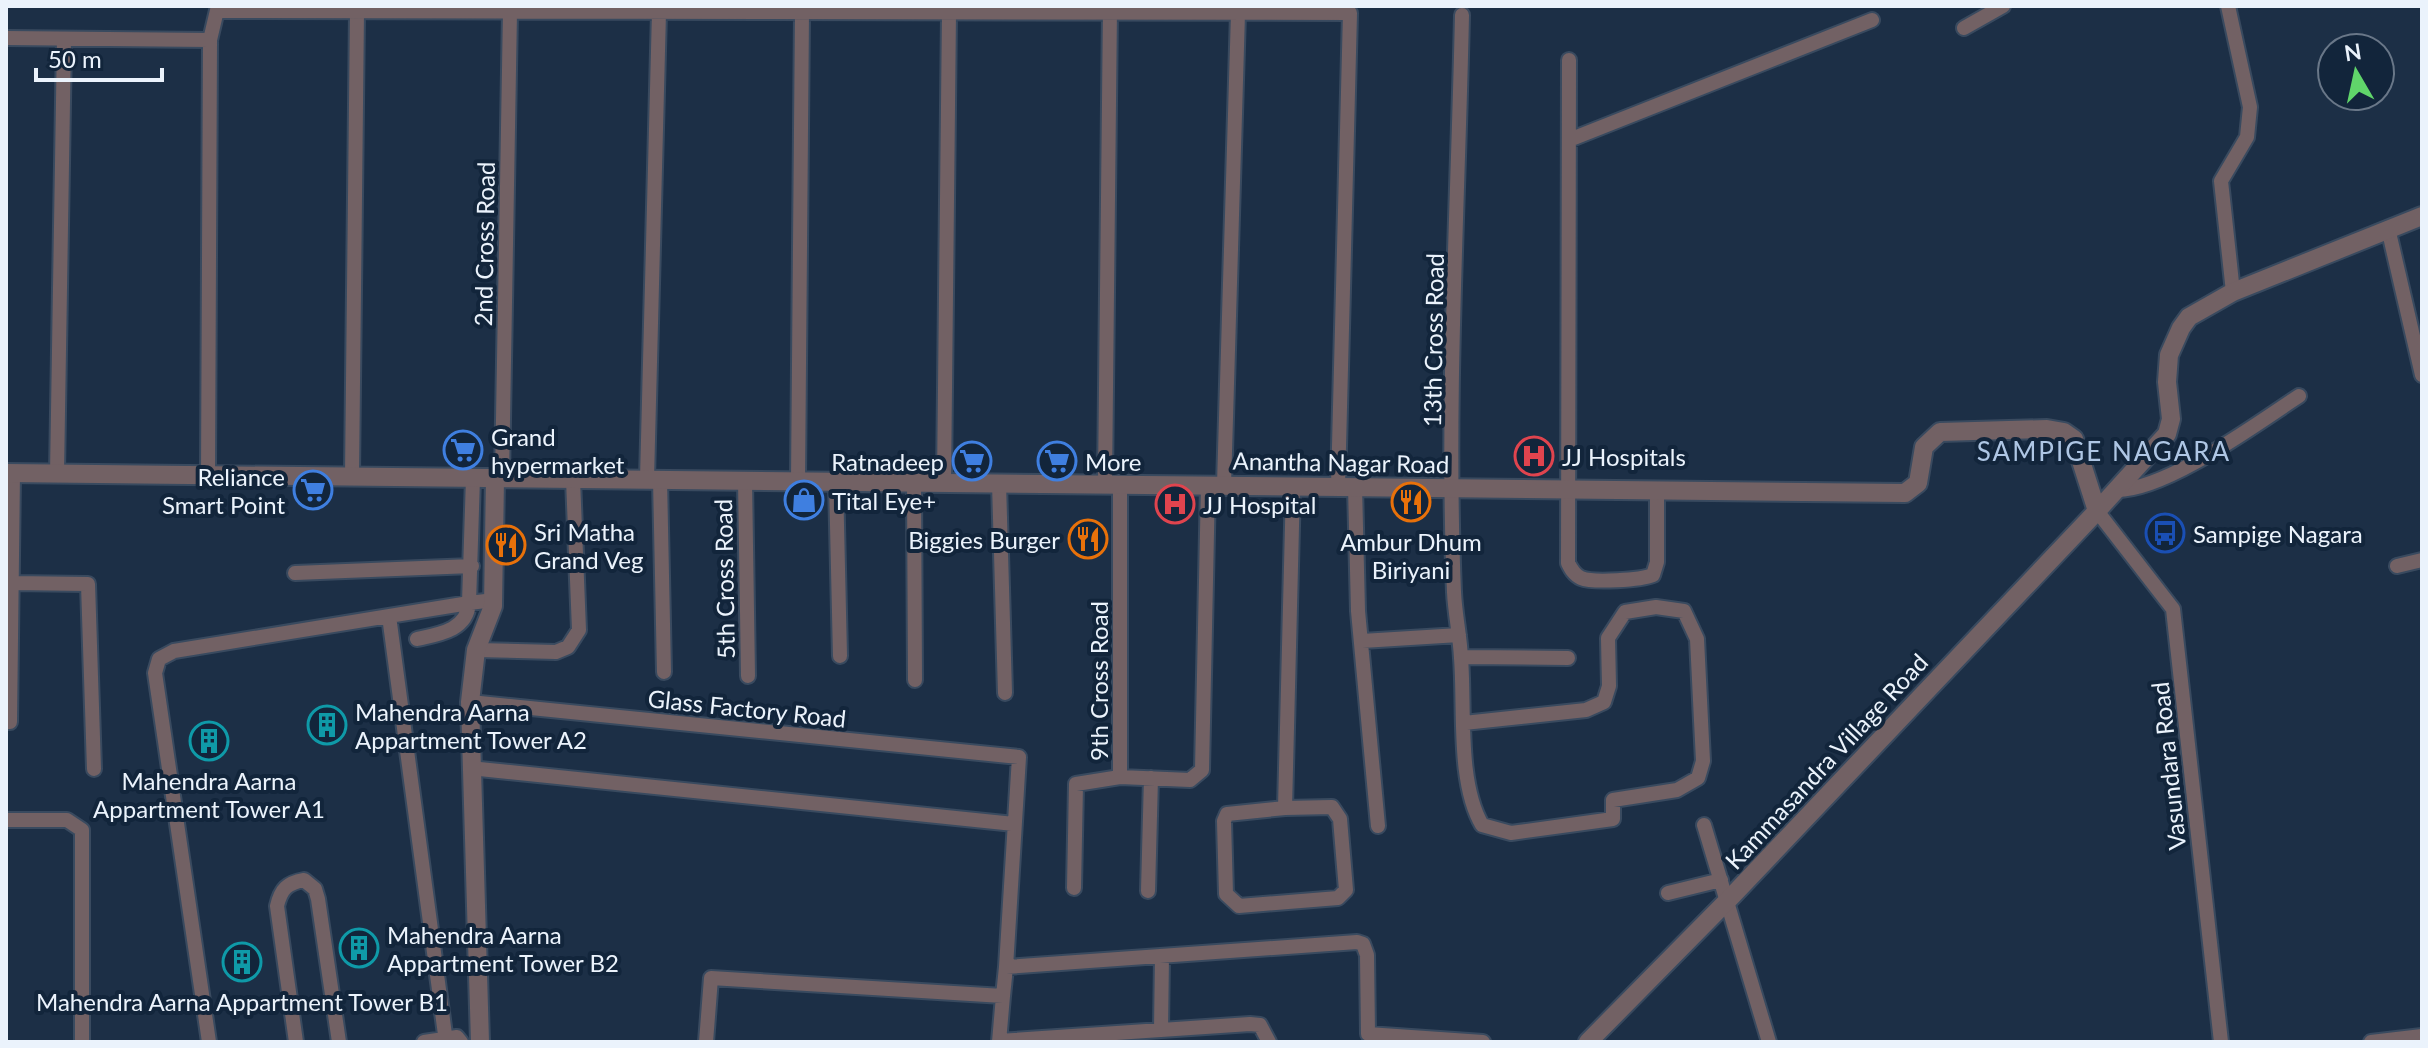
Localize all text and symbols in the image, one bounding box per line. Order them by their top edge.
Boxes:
scale bar [36,32,162,82]
north arrow [2316,32,2396,112]
text: N [2342,37,2363,66]
text: 50 m [48,44,102,73]
street label: 2nd Cross Road [468,161,500,327]
street label: 13th Cross Road [1417,253,1449,427]
place label: Grand hypermarket [491,422,625,479]
supermarket icon: Grand hypermarket [442,429,484,471]
hospital icon: JJ Hospitals [1513,435,1555,477]
district label: SAMPIGE NAGARA [1977,435,2231,467]
supermarket icon: Ratnadeep [951,440,993,482]
supermarket icon: More [1036,440,1078,482]
place label: JJ Hospitals [1562,442,1686,471]
street label: Anantha Nagar Road [1232,446,1450,478]
place label: Ratnadeep [831,447,944,476]
place label: More [1085,447,1141,476]
place label: Reliance Smart Point [162,462,285,519]
supermarket icon: Reliance Smart Point [292,469,334,511]
shop icon: Tital Eye+ [783,479,825,521]
restaurant icon: Ambur Dhum Biriyani [1390,481,1432,523]
hospital icon: JJ Hospital [1154,483,1196,525]
place label: Tital Eye+ [832,486,936,515]
place label: JJ Hospital [1203,490,1316,519]
street label: 5th Cross Road [708,499,740,659]
bus stop icon: Sampige Nagara [2144,512,2186,554]
place label: Sri Matha Grand Veg [534,517,644,574]
restaurant icon: Biggies Burger [1067,518,1109,560]
place label: Sampige Nagara [2193,519,2363,548]
restaurant icon: Sri Matha Grand Veg [485,524,527,566]
place label: Biggies Burger [908,525,1060,554]
place label: Ambur Dhum Biriyani [1340,527,1482,584]
street label: 9th Cross Road [1084,601,1113,761]
street label: Kammasandra Village Road [1719,647,1933,875]
street label: Vasundara Road [2145,681,2191,851]
street label: Glass Factory Road [646,683,848,733]
place label: Mahendra Aarna Appartment Tower A2 [355,697,587,754]
building icon: Mahendra Aarna Appartment Tower A2 [306,704,348,746]
building icon: Mahendra Aarna Appartment Tower A1 [188,720,230,762]
place label: Mahendra Aarna Appartment Tower A1 [93,766,325,823]
place label: Mahendra Aarna Appartment Tower B2 [387,920,619,977]
building icon: Mahendra Aarna Appartment Tower B2 [338,927,380,969]
building icon: Mahendra Aarna Appartment Tower B1 [221,941,263,983]
place label: Mahendra Aarna Appartment Tower B1 [36,987,448,1016]

